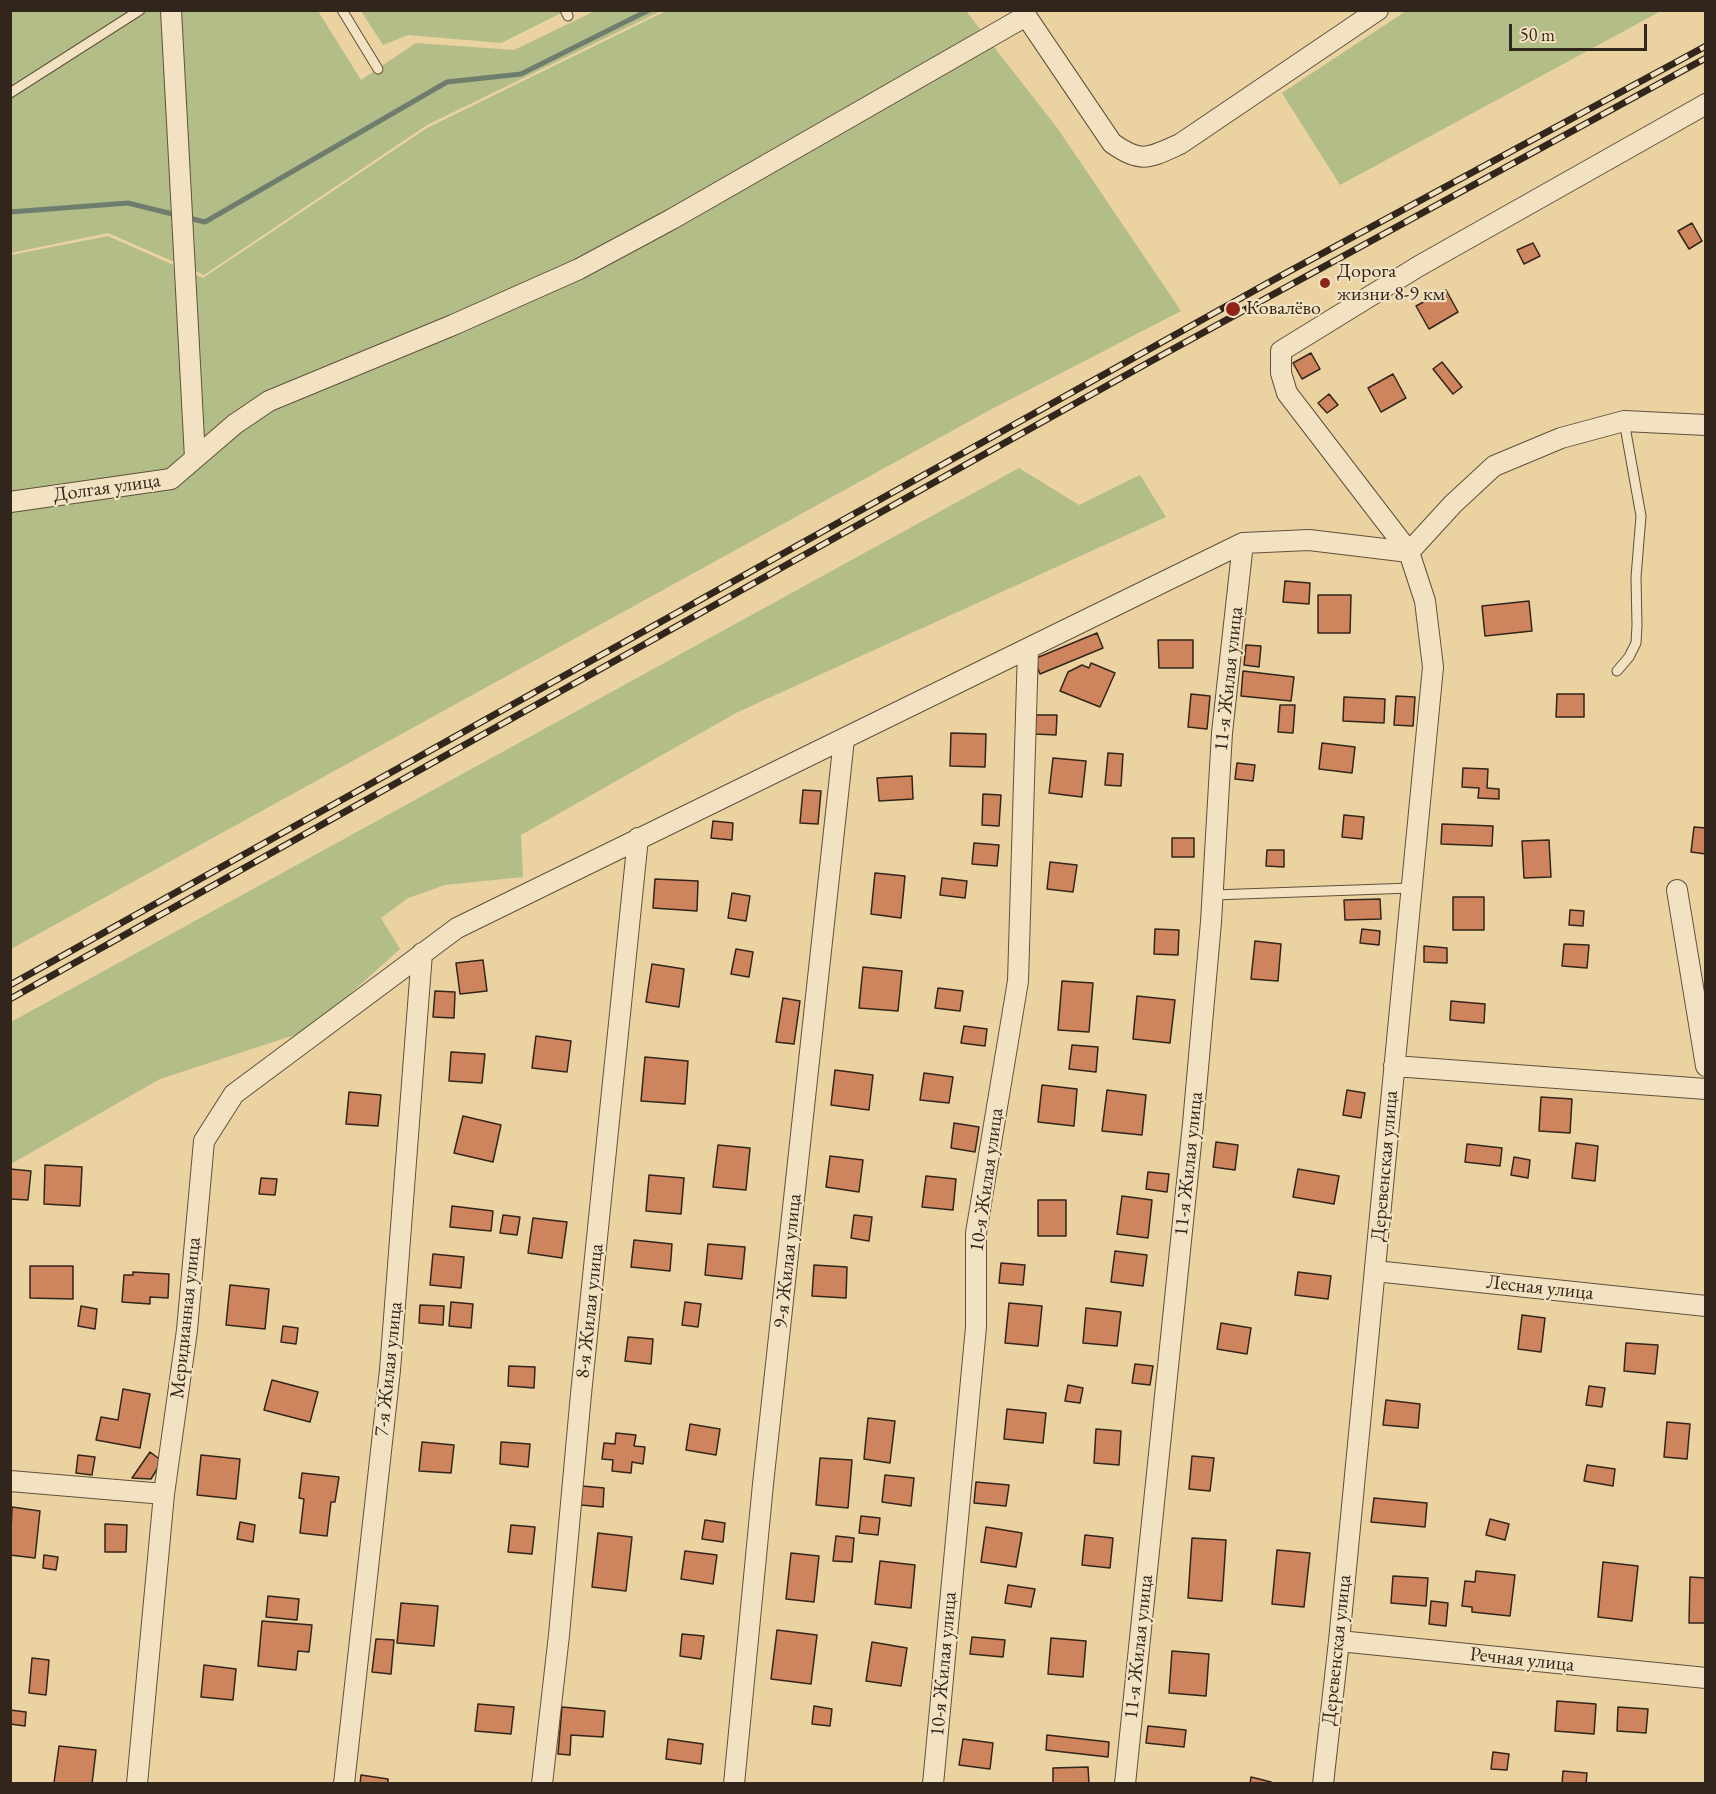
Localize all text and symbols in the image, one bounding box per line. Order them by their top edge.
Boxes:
scale bar [1512,12,1650,50]
text: 50 m [1520,23,1555,46]
place label: Дорога жизни 8-9 км [1337,260,1445,307]
marker: Дорога жизни 8-9 км [1318,276,1332,290]
place label: Ковалёво [1246,297,1321,321]
marker: Ковалёво [1224,300,1242,318]
street label: Долгая улица [52,469,162,507]
street label: 11-я Жилая улица [1209,606,1249,752]
street label: Деревенская улица [1366,1089,1404,1243]
street label: 11-я Жилая улица [1169,1091,1209,1237]
street label: 10-я Жилая улица [965,1107,1009,1253]
street label: 9-я Жилая улица [769,1192,807,1330]
street label: Меридианная улица [166,1236,206,1400]
street label: 8-я Жилая улица [571,1242,609,1380]
street label: Лесная улица [1485,1270,1595,1306]
street label: 7-я Жилая улица [370,1300,408,1438]
street label: Деревенская улица [1317,1573,1357,1727]
street label: 11-я Жилая улица [1119,1574,1159,1720]
street label: 10-я Жилая улица [926,1591,962,1737]
street label: Речная улица [1469,1643,1575,1677]

